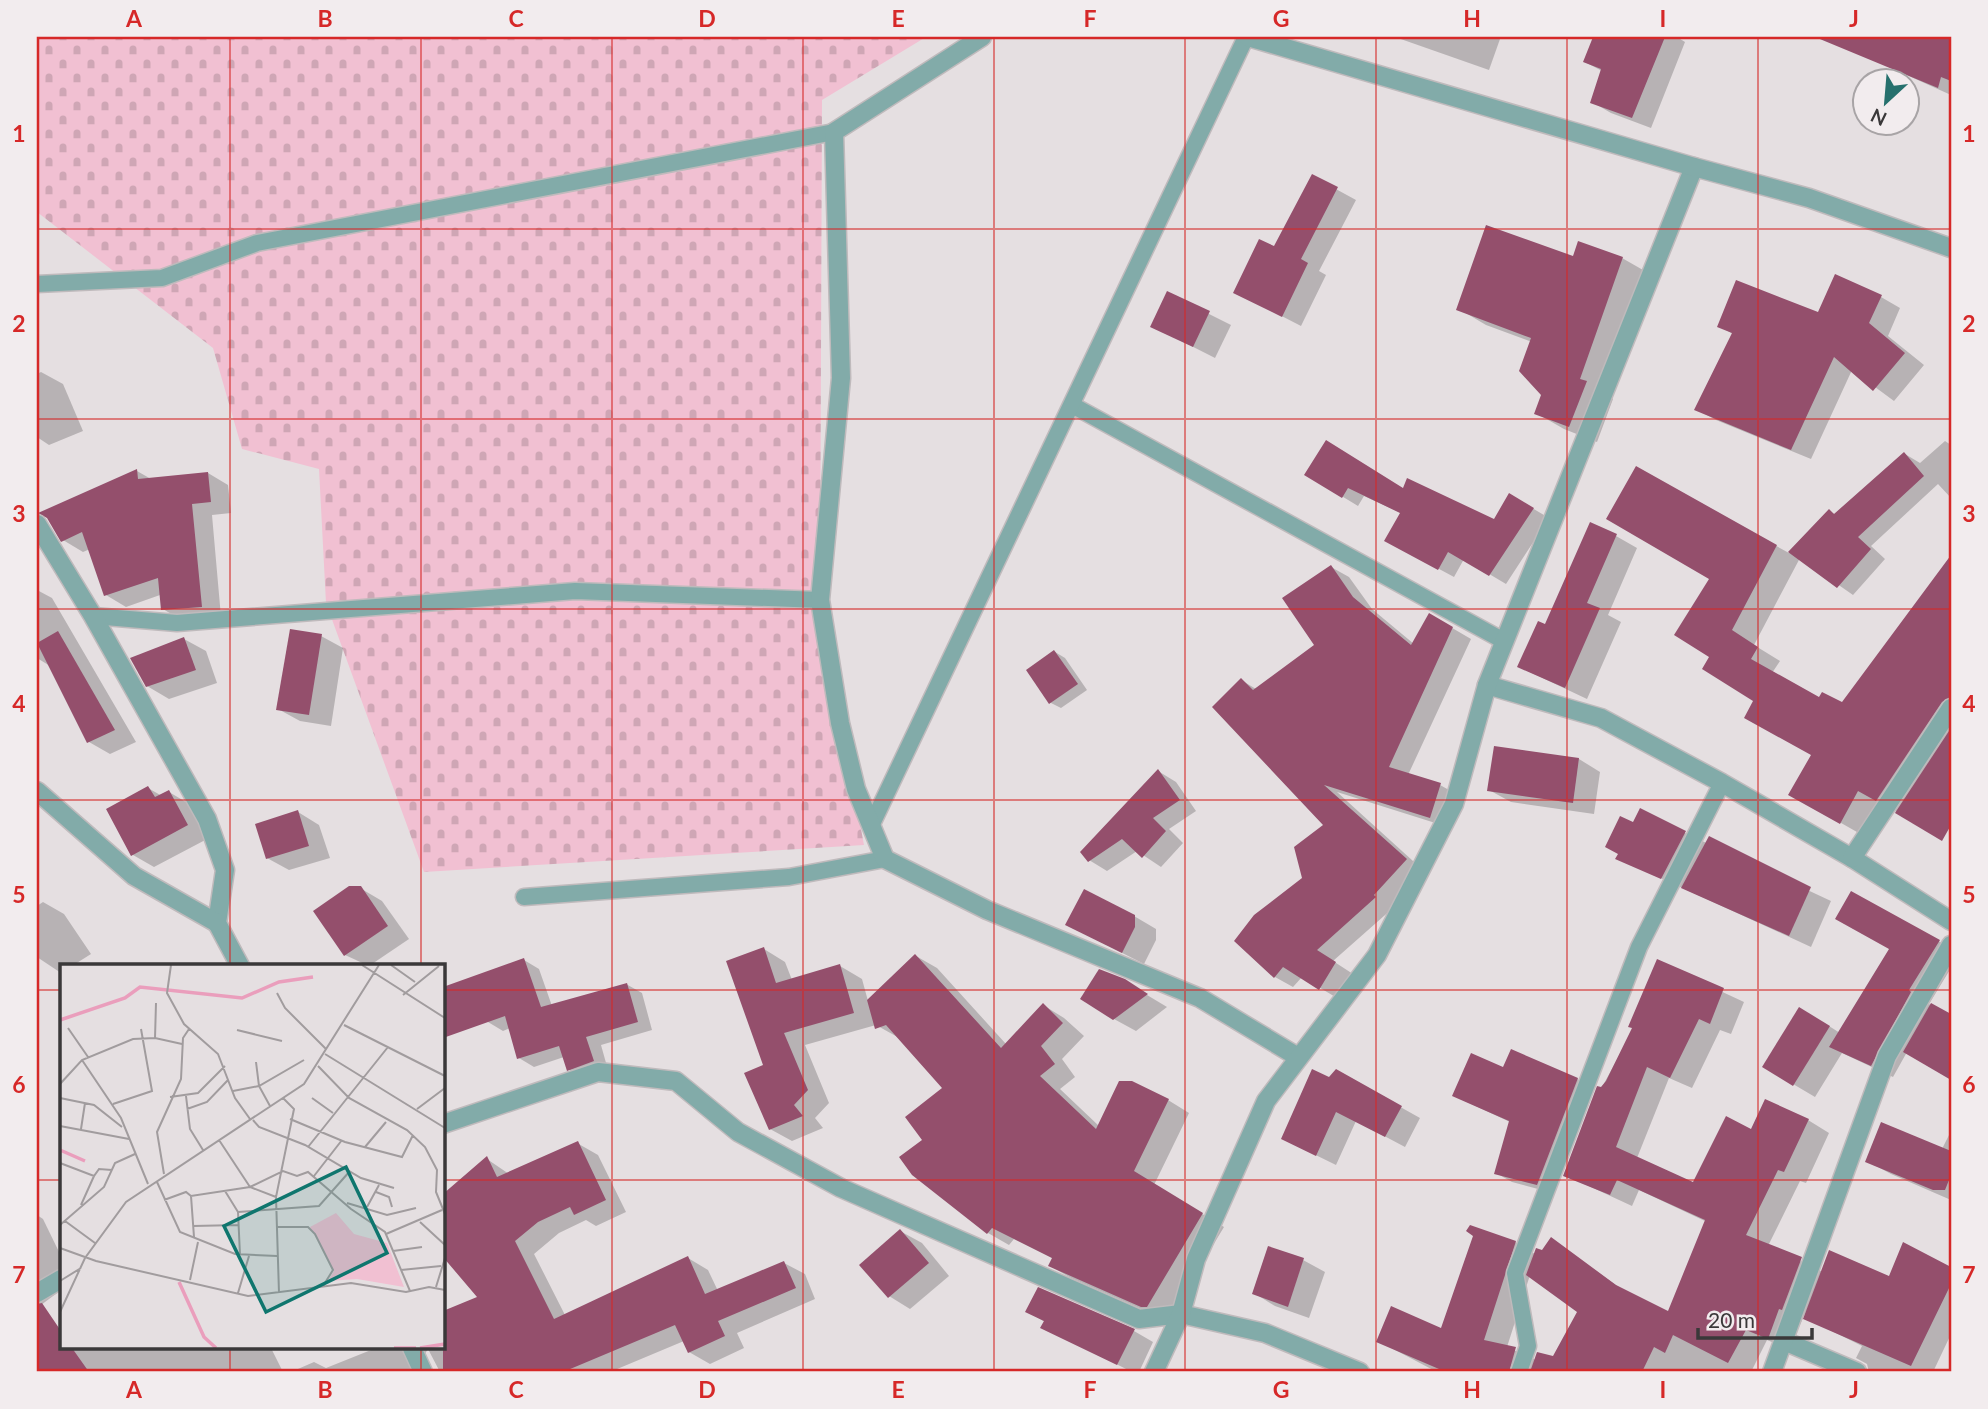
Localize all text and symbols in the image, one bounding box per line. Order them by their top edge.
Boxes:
text: A [125,4,143,32]
text: B [317,4,333,32]
text: C [508,4,524,32]
text: D [698,4,716,32]
text: E [891,4,905,32]
text: F [1083,4,1097,32]
text: G [1273,4,1289,32]
text: H [1463,4,1481,32]
text: I [1660,4,1666,32]
text: J [1849,4,1859,32]
north arrow [1852,66,1922,136]
text: N [1867,104,1890,131]
text: 1 [12,119,26,147]
text: 1 [1962,119,1976,147]
text: 2 [12,309,26,337]
text: 2 [1962,309,1976,337]
text: 3 [12,499,26,527]
text: 3 [1962,499,1976,527]
text: 4 [12,689,26,717]
text: 4 [1962,689,1976,717]
text: 5 [12,880,26,908]
text: 5 [1962,880,1976,908]
inset map [60,964,444,1350]
text: 6 [12,1070,26,1098]
text: 6 [1962,1070,1976,1098]
text: 7 [12,1260,26,1288]
text: 7 [1962,1260,1976,1288]
scale bar [1698,1297,1811,1341]
text: 20 m [1708,1307,1755,1332]
text: A [125,1375,143,1403]
text: B [317,1375,333,1403]
text: C [508,1375,524,1403]
text: D [698,1375,716,1403]
text: E [891,1375,905,1403]
text: F [1083,1375,1097,1403]
text: G [1273,1375,1289,1403]
text: H [1463,1375,1481,1403]
text: I [1660,1375,1666,1403]
text: J [1849,1375,1859,1403]

